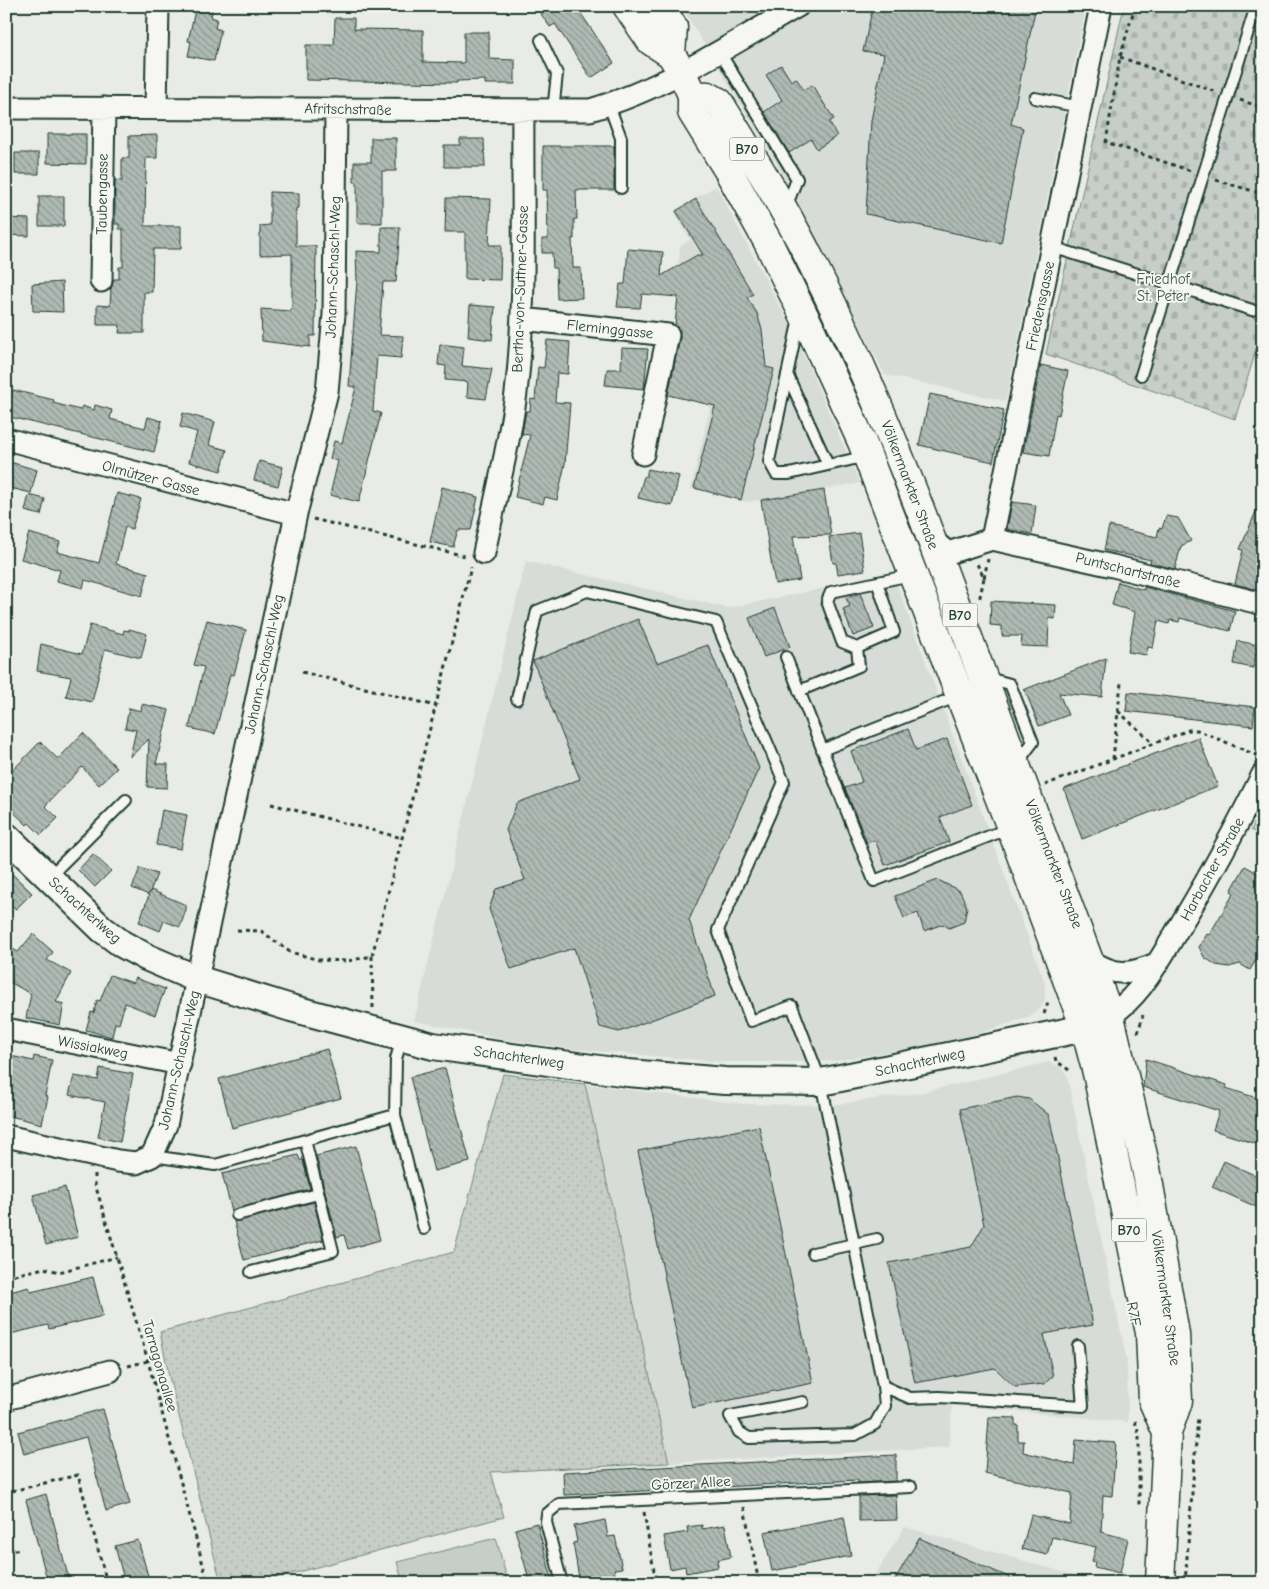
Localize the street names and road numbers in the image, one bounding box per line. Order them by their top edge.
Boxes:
street label: Afritschstraße [304,99,392,119]
road number: B70 [730,138,764,160]
street label: Taubengasse [92,153,112,235]
street label: Johann-Schaschl-Weg [322,196,344,338]
street label: Bertha-von-Suttner-Gasse [508,205,532,373]
street label: Friedensgasse [1022,259,1058,352]
street label: Fleminggasse [566,315,655,343]
street label: Völkermarkter Straße [877,418,943,552]
street label: Olmützer Gasse [100,456,202,500]
street label: Puntschartstraße [1074,548,1183,592]
street label: Johann-Schaschl-Weg [240,593,288,735]
road number: B70 [942,604,978,626]
street label: Völkermarkter Straße [1021,797,1087,931]
street label: Harbacher Straße [1176,814,1248,924]
street label: Schachterlweg [45,873,125,947]
street label: Johann-Schaschl-Weg [154,989,204,1131]
street label: Wissiakweg [56,1031,130,1063]
street label: Schachterlweg [473,1042,565,1072]
street label: Schachterlweg [873,1044,967,1080]
road number: B70 [1112,1218,1146,1242]
street label: Völkermarkter Straße [1148,1229,1184,1367]
street label: R7F [1123,1300,1145,1328]
street label: Tarragonaallee [138,1318,182,1415]
street label: Görzer Allee [651,1472,732,1494]

